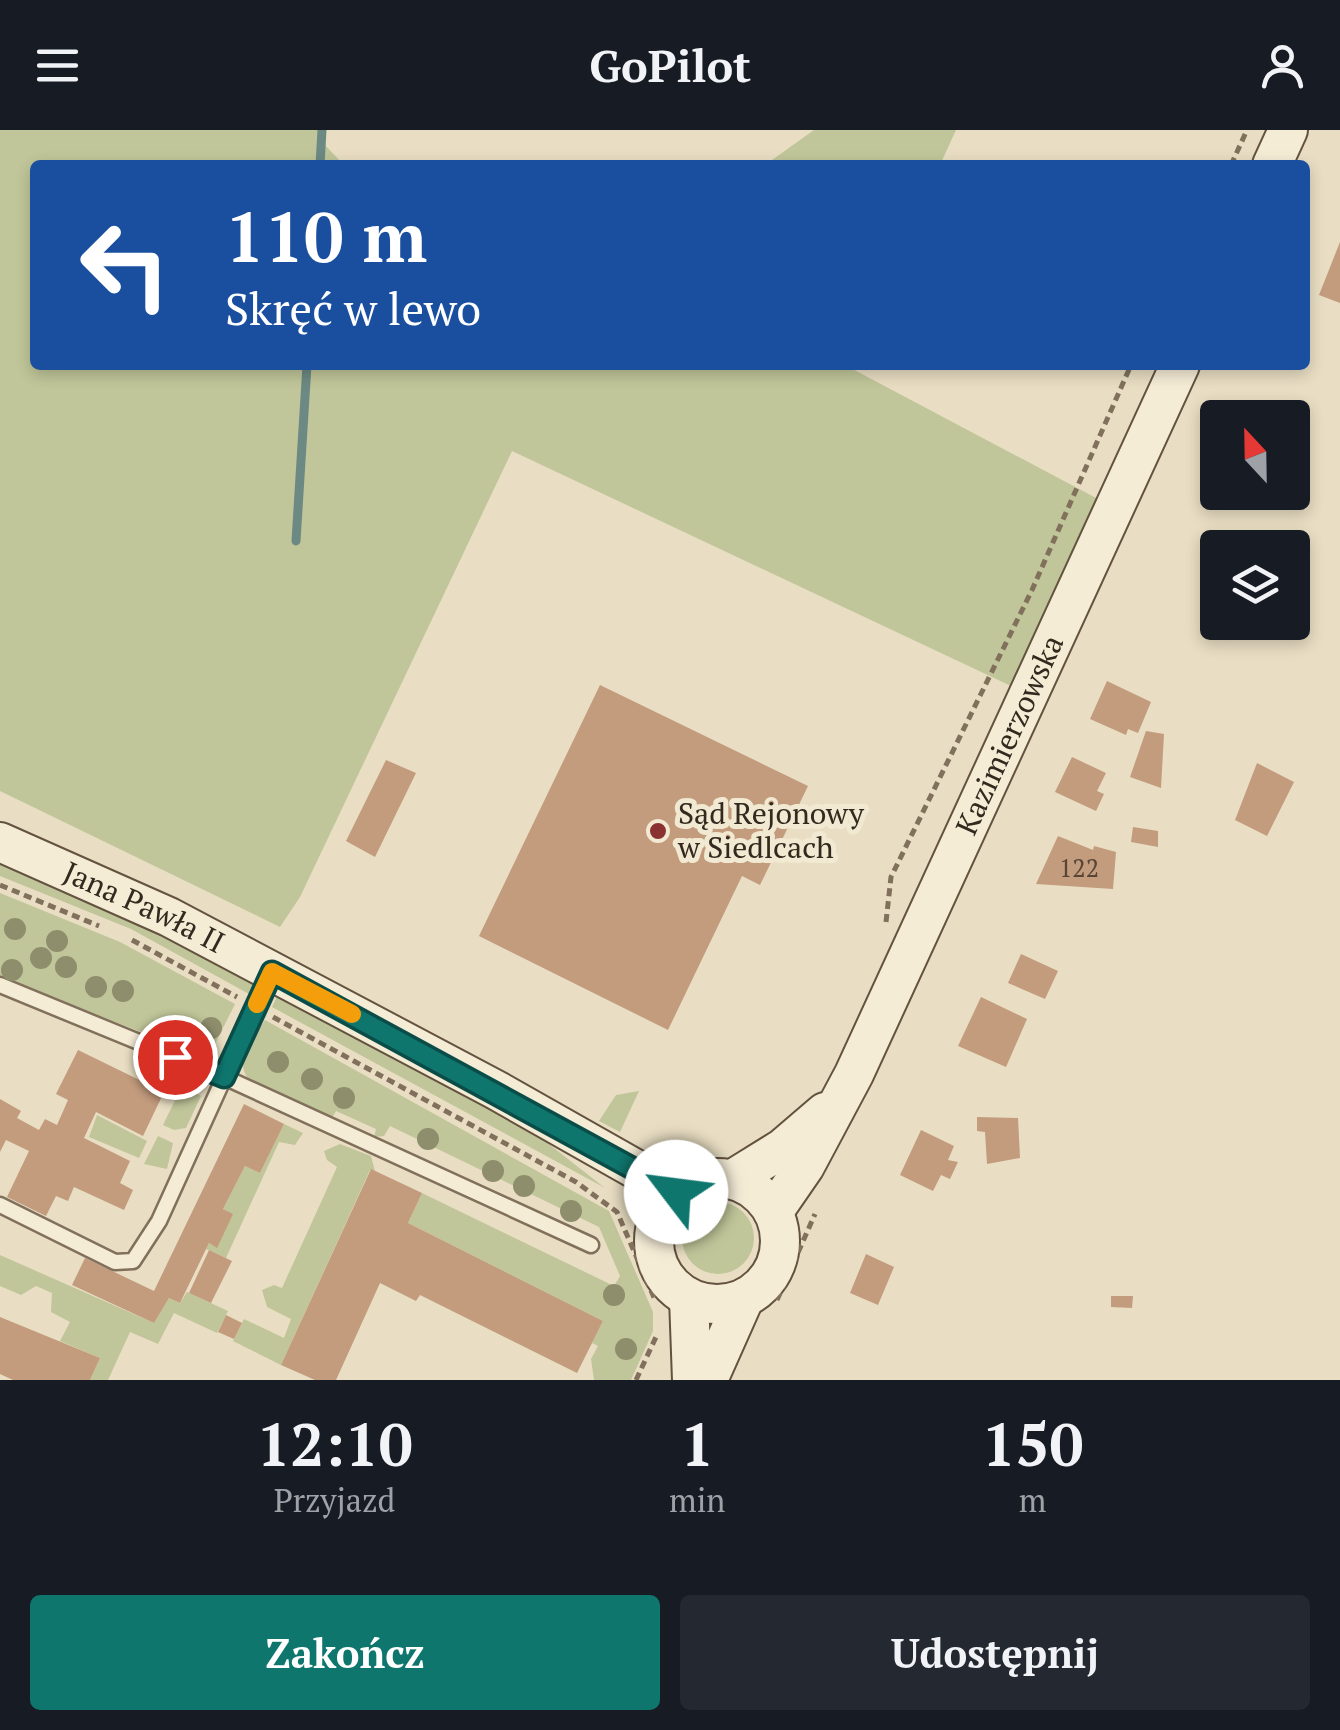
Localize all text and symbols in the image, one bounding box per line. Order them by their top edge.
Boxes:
text: GoPilot [589,35,751,95]
icon: menu [30,38,85,93]
icon: person [1255,38,1310,93]
text: 110 m [225,189,427,282]
icon: left [60,200,190,330]
text: Skręć w lewo [225,278,481,338]
north arrow [1200,400,1310,510]
map controls [1200,400,1310,640]
button: layers [1200,530,1310,640]
street label: Kazimierzowska [946,628,1072,841]
place label: Sąd Rejonowy w Siedlcach [677,793,865,867]
marker: Sąd Rejonowy w Siedlcach [647,820,669,842]
house number: 122 [1059,851,1099,884]
street label: Jana Pawła II [57,852,232,962]
pin [133,1015,218,1100]
icon: arrive [148,1030,203,1085]
position arrow [624,1140,728,1244]
text: 12:10 [256,1404,413,1483]
text: 1 [680,1404,714,1483]
text: 150 [982,1404,1084,1483]
text: Przyjazd [274,1479,395,1521]
text: min [669,1479,725,1521]
text: m [1019,1479,1046,1521]
button: Zakończ [30,1595,660,1710]
button: Udostępnij [680,1595,1310,1710]

